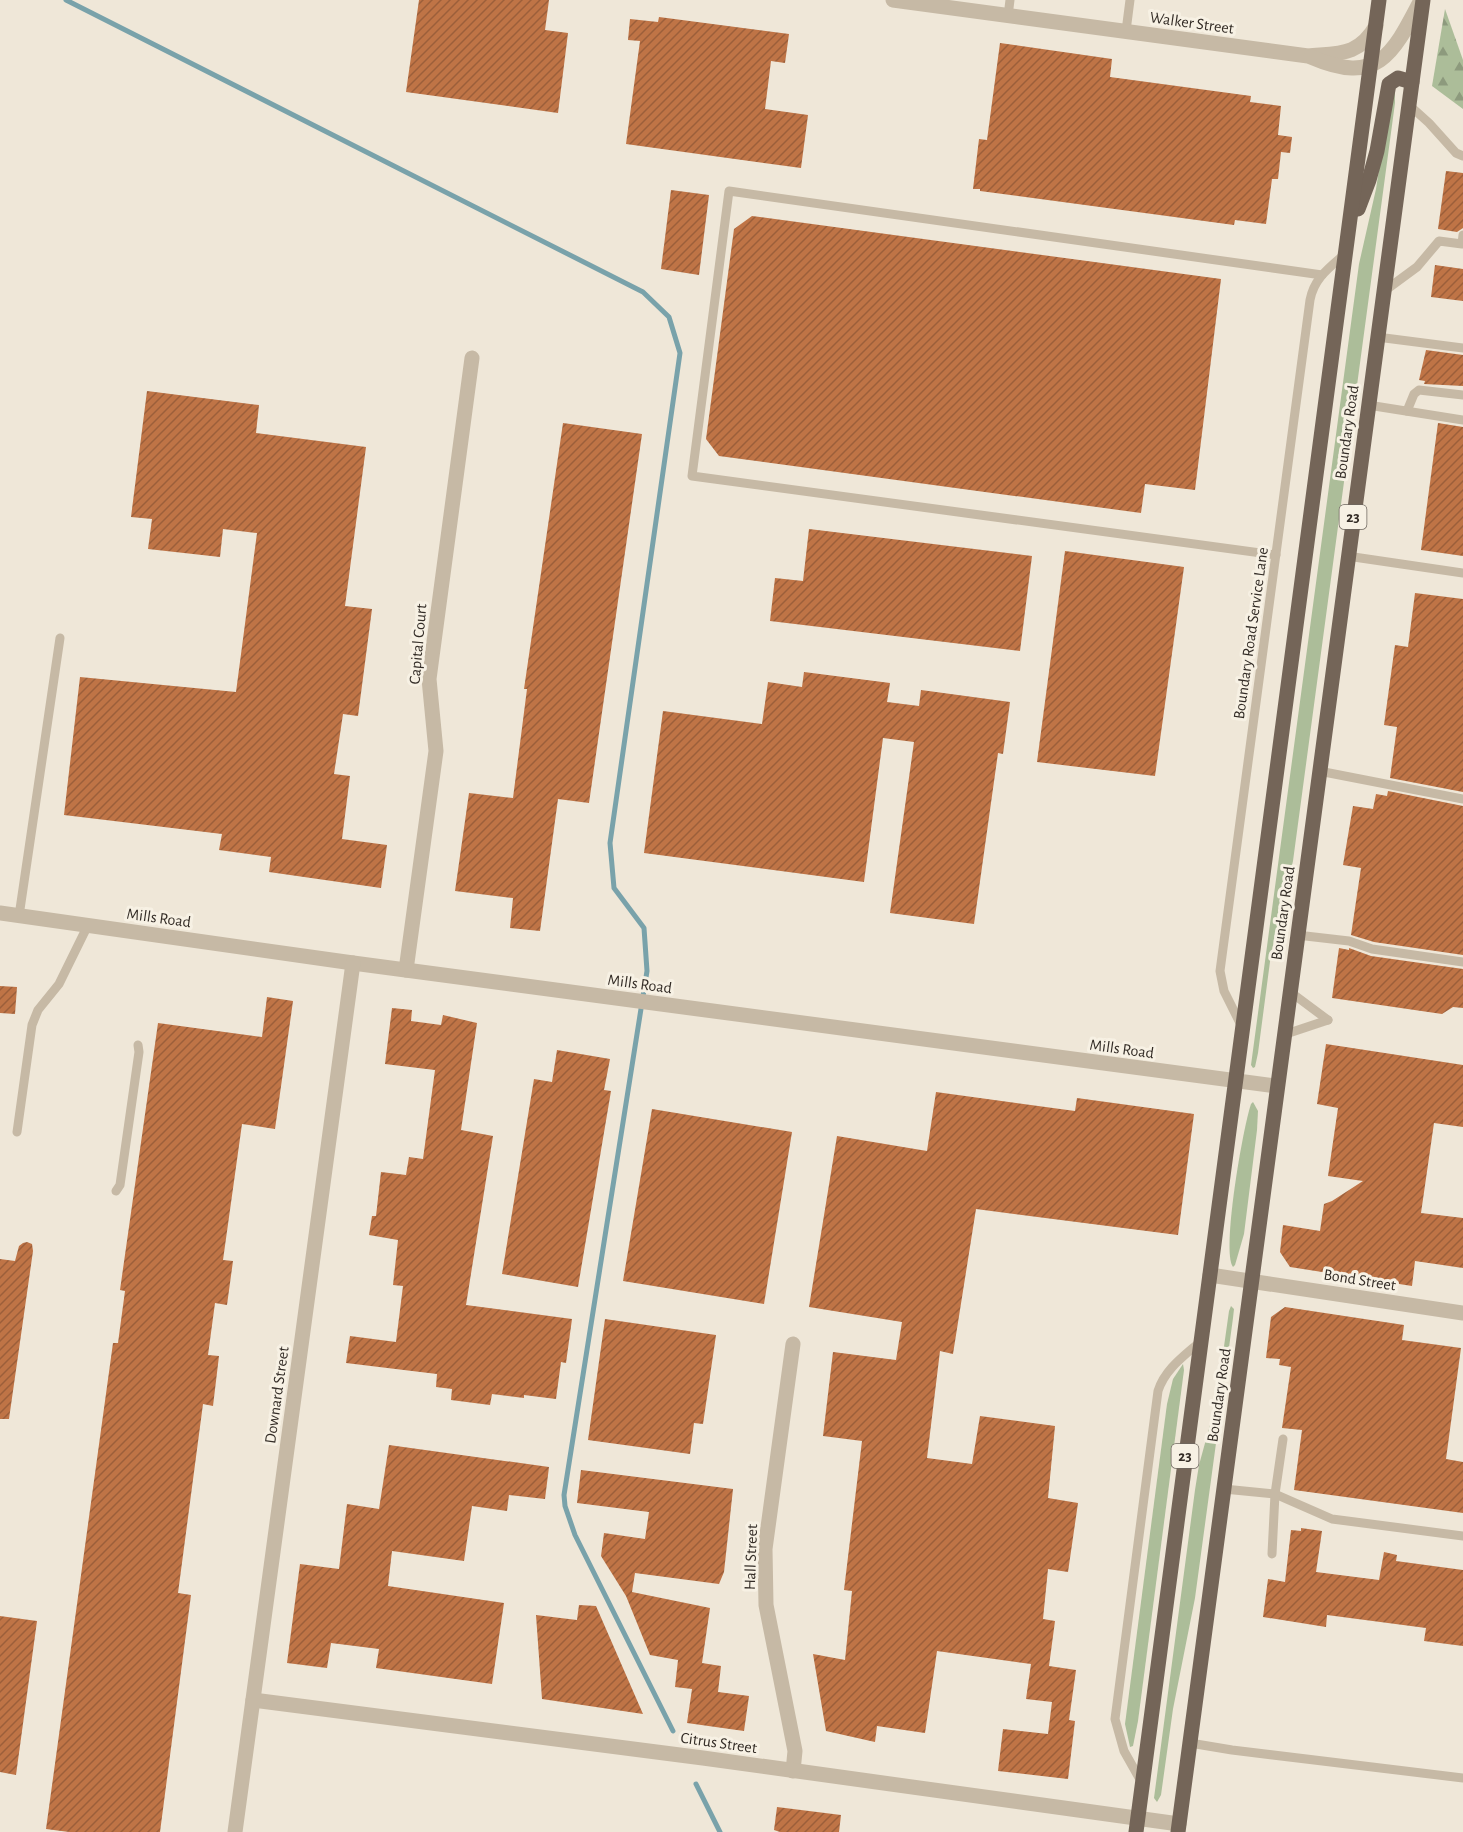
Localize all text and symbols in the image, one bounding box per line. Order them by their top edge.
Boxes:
street label: Walker Street [1149,9,1235,37]
street label: Boundary Road [1332,384,1362,480]
road number: 23 [1340,505,1366,529]
street label: Boundary Road Service Lane [1231,546,1272,720]
street label: Capital Court [406,603,429,685]
street label: Boundary Road [1268,865,1298,961]
street label: Mills Road [126,906,192,930]
street label: Mills Road [607,972,673,996]
street label: Mills Road [1089,1037,1155,1061]
street label: Bond Street [1323,1266,1397,1294]
street label: Downard Street [262,1346,292,1445]
street label: Boundary Road [1204,1347,1234,1443]
road number: 23 [1172,1444,1198,1468]
street label: Hall Street [742,1524,760,1590]
street label: Citrus Street [680,1730,758,1756]

